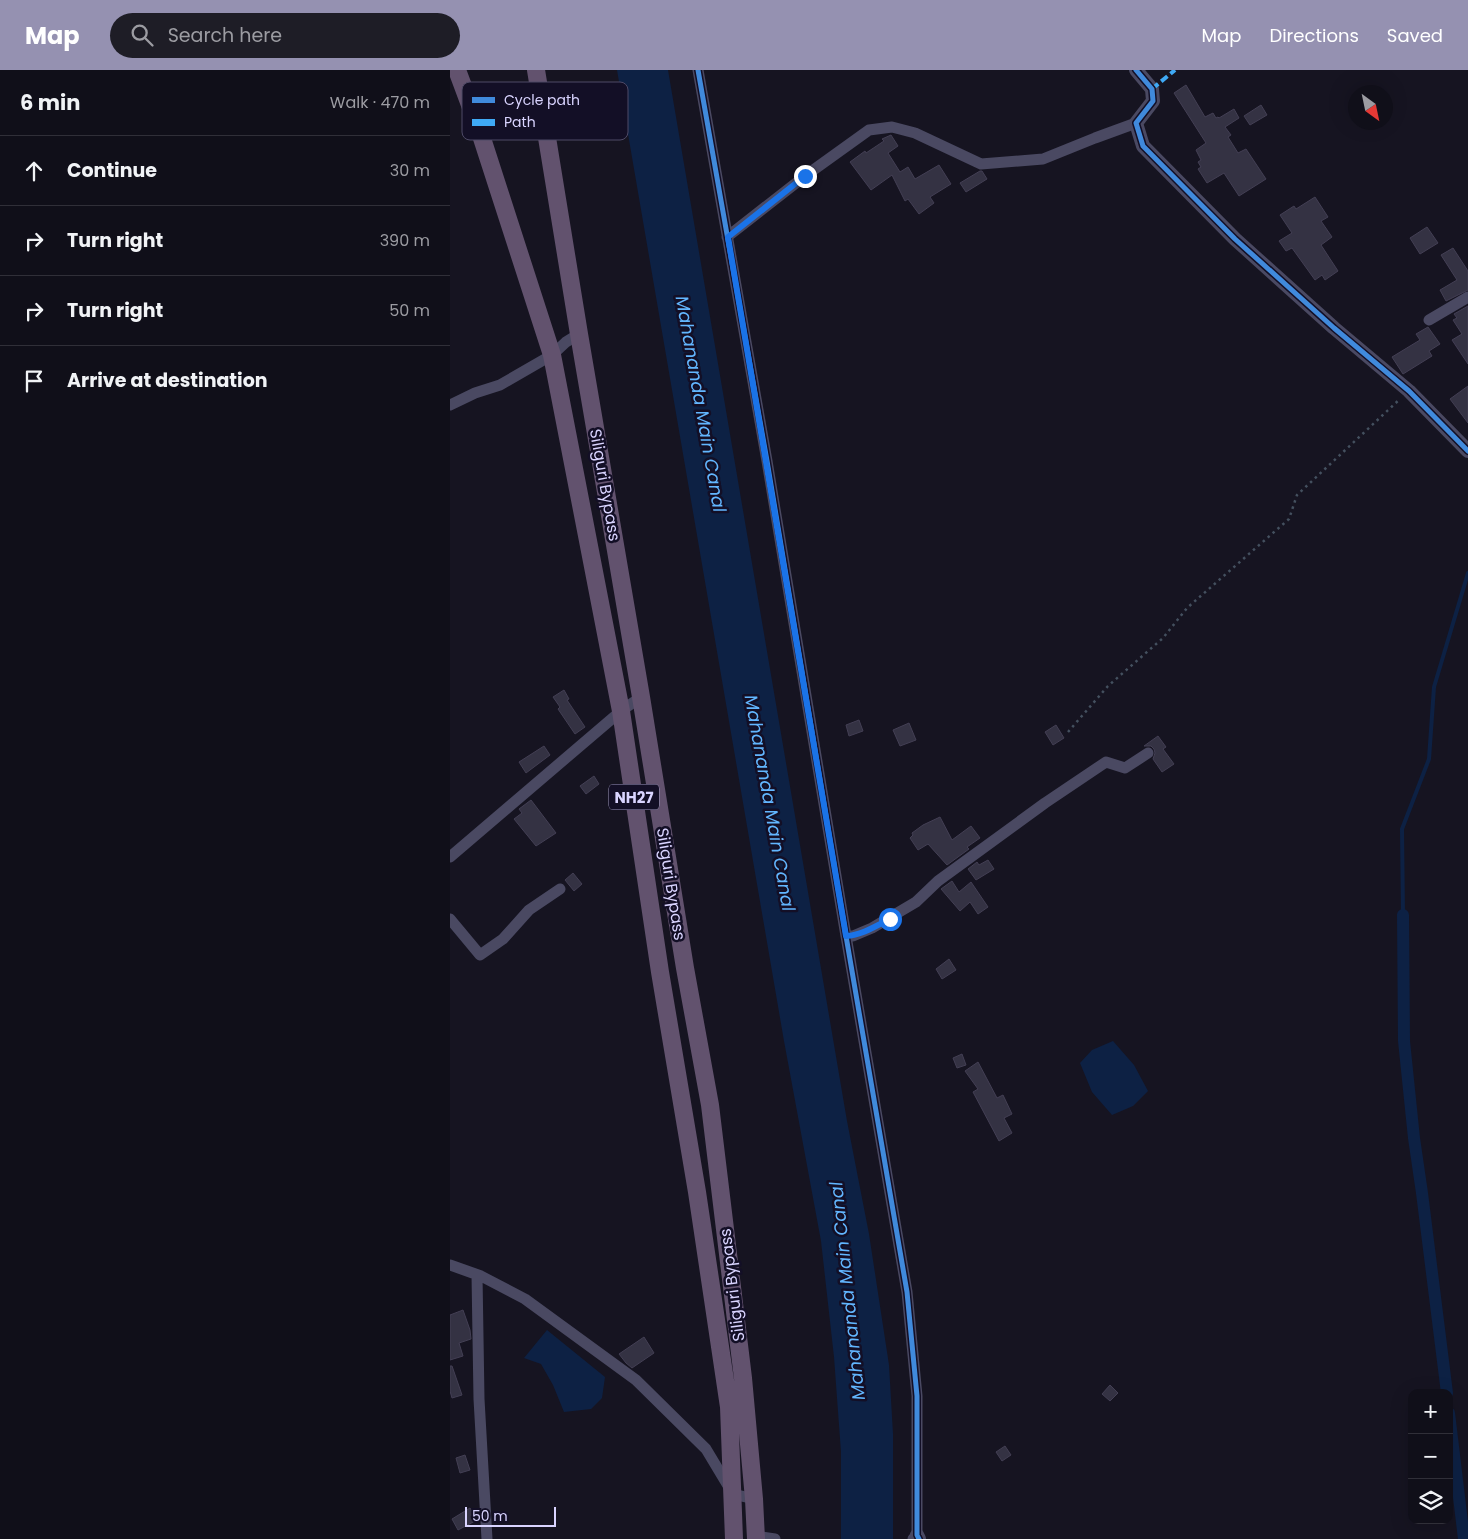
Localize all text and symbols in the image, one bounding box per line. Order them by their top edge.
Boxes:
search box [110,13,460,58]
text: Map [25,19,80,52]
icon: search [128,21,156,49]
text: Search here [168,22,282,49]
text: Map [1202,23,1241,48]
text: Directions [1269,23,1359,48]
text: Saved [1387,23,1443,48]
legend [462,82,628,140]
north arrow [1348,85,1393,130]
text: 6 min [20,88,80,117]
text: Cycle path [504,90,580,110]
text: Walk · 470 m [330,91,430,114]
text: Path [504,112,536,132]
icon: ahead [20,157,48,185]
text: Continue [67,157,157,184]
text: 30 m [390,159,430,182]
route end [794,165,817,188]
icon: right [20,227,48,255]
text: Turn right [67,227,163,254]
text: 390 m [380,229,430,252]
water label: Mahananda Main Canal [670,294,732,515]
icon: right [20,297,48,325]
text: Turn right [67,297,163,324]
text: 50 m [389,299,430,322]
icon: arrive [20,367,48,395]
text: Arrive at destination [67,367,268,394]
street label: Siliguri Bypass [584,427,626,543]
water label: Mahananda Main Canal [739,693,801,914]
road number: NH27 [609,784,659,810]
street label: Siliguri Bypass [651,826,691,942]
route start [879,908,902,931]
water label: Mahananda Main Canal [823,1180,871,1401]
street label: Siliguri Bypass [714,1227,750,1343]
map controls [1408,1389,1453,1524]
button: + [1408,1389,1453,1434]
button: − [1408,1434,1453,1479]
button: layers [1408,1479,1453,1524]
scale bar [465,1504,556,1527]
text: 50 m [472,1506,508,1526]

